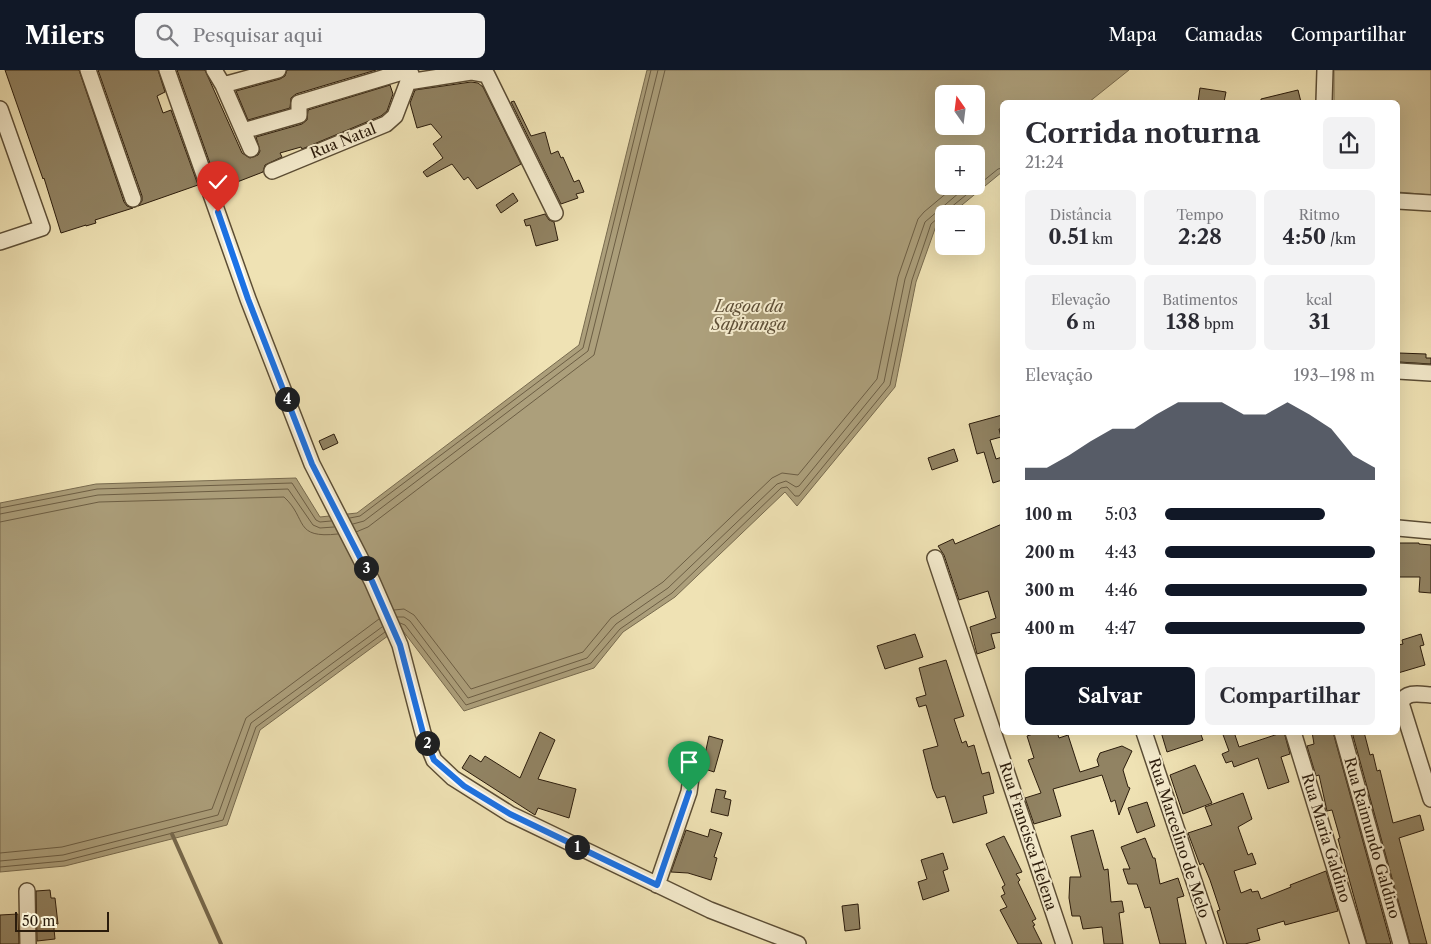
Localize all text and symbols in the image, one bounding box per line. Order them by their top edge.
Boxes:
search box [135,13,485,58]
text: Milers [25,21,105,50]
icon: search [153,21,181,49]
text: Pesquisar aqui [193,24,323,47]
text: Mapa [1109,24,1157,46]
text: Camadas [1185,24,1263,46]
text: Compartilhar [1291,24,1406,46]
north arrow [935,85,985,135]
map controls [935,85,985,255]
text: Corrida noturna [1025,116,1260,150]
button: share [1323,117,1375,169]
street label: Rua Natal [307,119,379,162]
button: + [935,145,985,195]
text: 21:24 [1025,152,1064,172]
pin [197,161,239,212]
icon: check [204,168,232,196]
button: − [935,205,985,255]
text: Distância [1050,206,1112,224]
text: Tempo [1176,206,1224,224]
text: Ritmo [1299,206,1340,224]
text: 0.51 [1048,224,1088,249]
text: 2:28 [1178,224,1222,249]
text: 4:50 [1283,224,1326,249]
text: km [1088,230,1113,248]
text: /km [1326,230,1356,248]
text: Elevação [1051,291,1110,309]
text: Batimentos [1162,291,1238,309]
text: kcal [1306,291,1333,309]
water label: Lagoa da Sapiranga [711,296,787,334]
text: 6 [1066,309,1079,334]
text: 138 [1166,309,1200,334]
text: 31 [1309,309,1330,334]
text: m [1079,315,1095,333]
text: bpm [1200,315,1234,333]
text: Elevação [1025,365,1093,385]
text: 193–198 m [1294,365,1375,385]
pin: 4 [274,386,300,412]
text: 4 [283,390,292,408]
text: 100 m [1025,504,1072,524]
text: 5:03 [1105,504,1137,524]
text: 200 m [1025,542,1075,562]
text: 4:43 [1105,542,1137,562]
pin: 3 [354,556,378,580]
text: 3 [363,559,370,577]
text: 300 m [1025,580,1074,600]
text: 4:46 [1105,580,1137,600]
text: 400 m [1025,618,1075,638]
text: 4:47 [1105,618,1136,638]
button: Salvar [1025,667,1195,725]
button: Compartilhar [1205,667,1375,725]
pin: 2 [414,730,440,756]
text: 2 [423,734,432,752]
pin [668,741,710,792]
icon: arrive [675,748,703,776]
street label: Rua Marcelino de Melo [1145,755,1214,920]
street label: Rua Raimundo Galdino [1340,755,1405,921]
street label: Rua Francisca Helena [996,759,1061,912]
street label: Rua Maria Galdino [1298,771,1355,905]
pin: 1 [564,834,590,860]
text: 1 [574,838,581,856]
scale bar [15,909,109,932]
text: 50 m [22,912,55,930]

